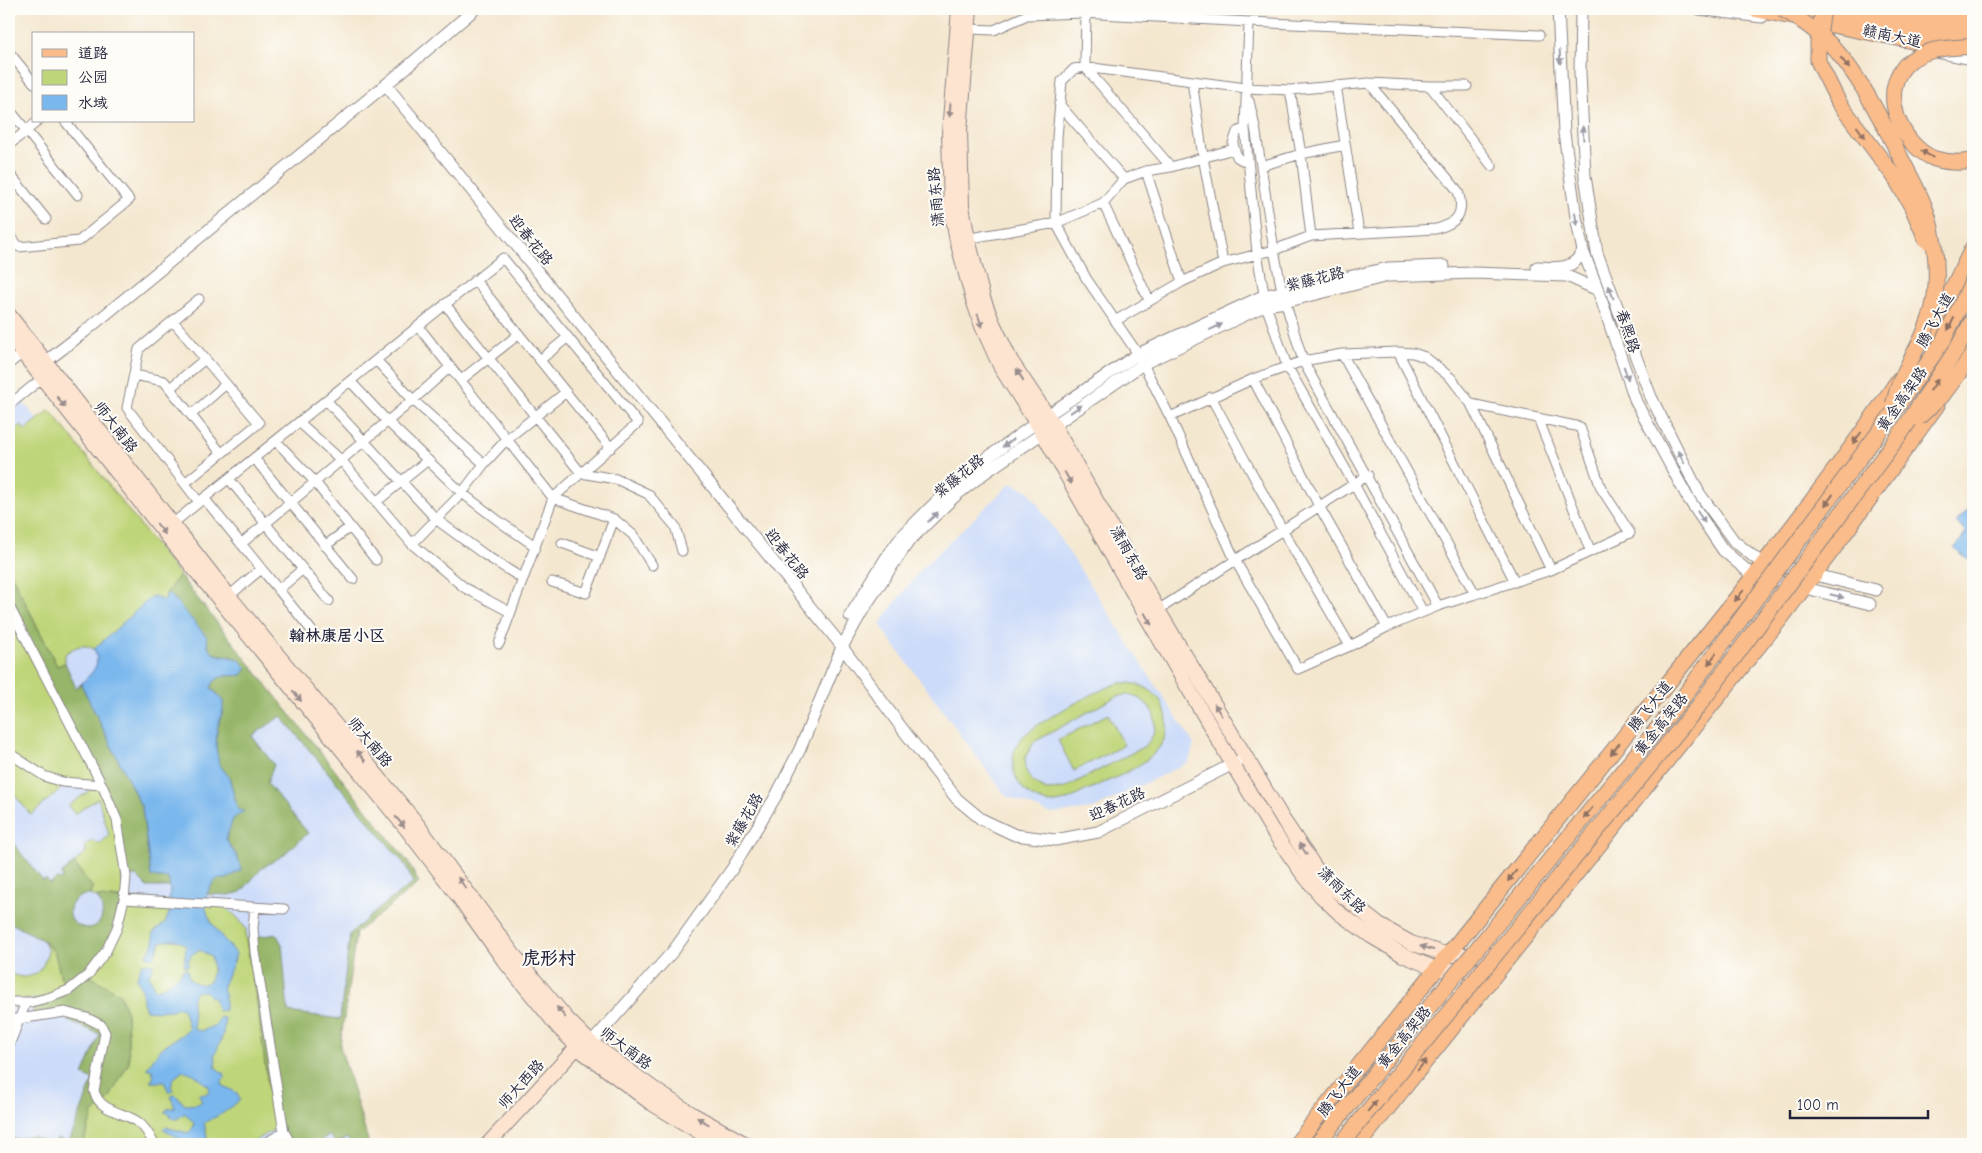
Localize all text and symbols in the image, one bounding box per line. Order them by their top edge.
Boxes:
street label: 赣南大道 [1861,21,1923,51]
legend [32,32,195,122]
text: 道路 [78,44,108,62]
one-way arrow [1556,50,1564,66]
one-way arrow [1840,56,1851,69]
text: 公园 [78,68,108,86]
text: 水域 [78,94,108,112]
one-way arrow [946,102,954,118]
one-way arrow [1578,125,1586,141]
one-way arrow [1856,125,1866,139]
one-way arrow [1920,149,1933,158]
street label: 潇雨东路 [924,166,948,228]
street label: 迎春花路 [505,211,557,269]
one-way arrow [1573,211,1581,227]
street label: 紫藤花路 [1284,263,1346,295]
one-way arrow [1607,284,1615,299]
street label: 腾飞大道 [1913,289,1957,351]
street label: 春熙路 [1612,307,1644,355]
one-way arrow [977,313,984,328]
one-way arrow [1947,317,1955,331]
one-way arrow [1209,323,1224,332]
street label: 黄金高架路 [1873,363,1931,435]
one-way arrow [1623,366,1630,381]
one-way arrow [1015,368,1024,381]
one-way arrow [1929,378,1938,391]
one-way arrow [55,395,66,408]
street label: 师大南路 [90,398,142,456]
one-way arrow [1070,404,1083,414]
one-way arrow [1852,431,1863,444]
one-way arrow [1001,438,1015,448]
street label: 紫藤花路 [930,450,988,502]
one-way arrow [1677,450,1685,465]
one-way arrow [1063,471,1072,484]
one-way arrow [1823,493,1834,506]
one-way arrow [1696,510,1706,524]
one-way arrow [927,511,939,523]
one-way arrow [156,522,167,535]
street label: 潇雨东路 [1107,522,1151,584]
street label: 迎春花路 [761,525,813,583]
one-way arrow [1733,589,1744,602]
one-way arrow [1829,592,1844,600]
one-way arrow [1143,612,1152,626]
district label: 翰林康居小区 [289,627,385,645]
one-way arrow [1706,652,1717,665]
street label: 腾飞大道 [1624,677,1676,735]
one-way arrow [292,689,302,703]
street label: 黄金高架路 [1630,689,1692,759]
one-way arrow [1214,704,1223,717]
street label: 师大南路 [344,713,396,771]
one-way arrow [1609,742,1620,755]
one-way arrow [355,750,366,763]
street label: 迎春花路 [1086,783,1148,825]
street label: 紫藤花路 [721,790,767,850]
one-way arrow [1583,806,1594,819]
one-way arrow [394,816,405,828]
one-way arrow [1298,842,1307,856]
street label: 潇雨东路 [1314,863,1370,917]
one-way arrow [1507,869,1518,882]
one-way arrow [457,876,467,890]
one-way arrow [1420,944,1435,951]
district label: 虎形村 [522,948,576,969]
street label: 黄金高架路 [1373,1002,1435,1072]
one-way arrow [556,1005,567,1018]
street label: 师大南路 [597,1023,655,1073]
street label: 师大西路 [494,1056,548,1112]
one-way arrow [1417,1059,1428,1072]
street label: 腾飞大道 [1313,1062,1365,1120]
scale bar [1790,1088,1927,1120]
text: 100 m [1797,1096,1839,1114]
one-way arrow [1366,1101,1378,1113]
one-way arrow [697,1116,710,1125]

